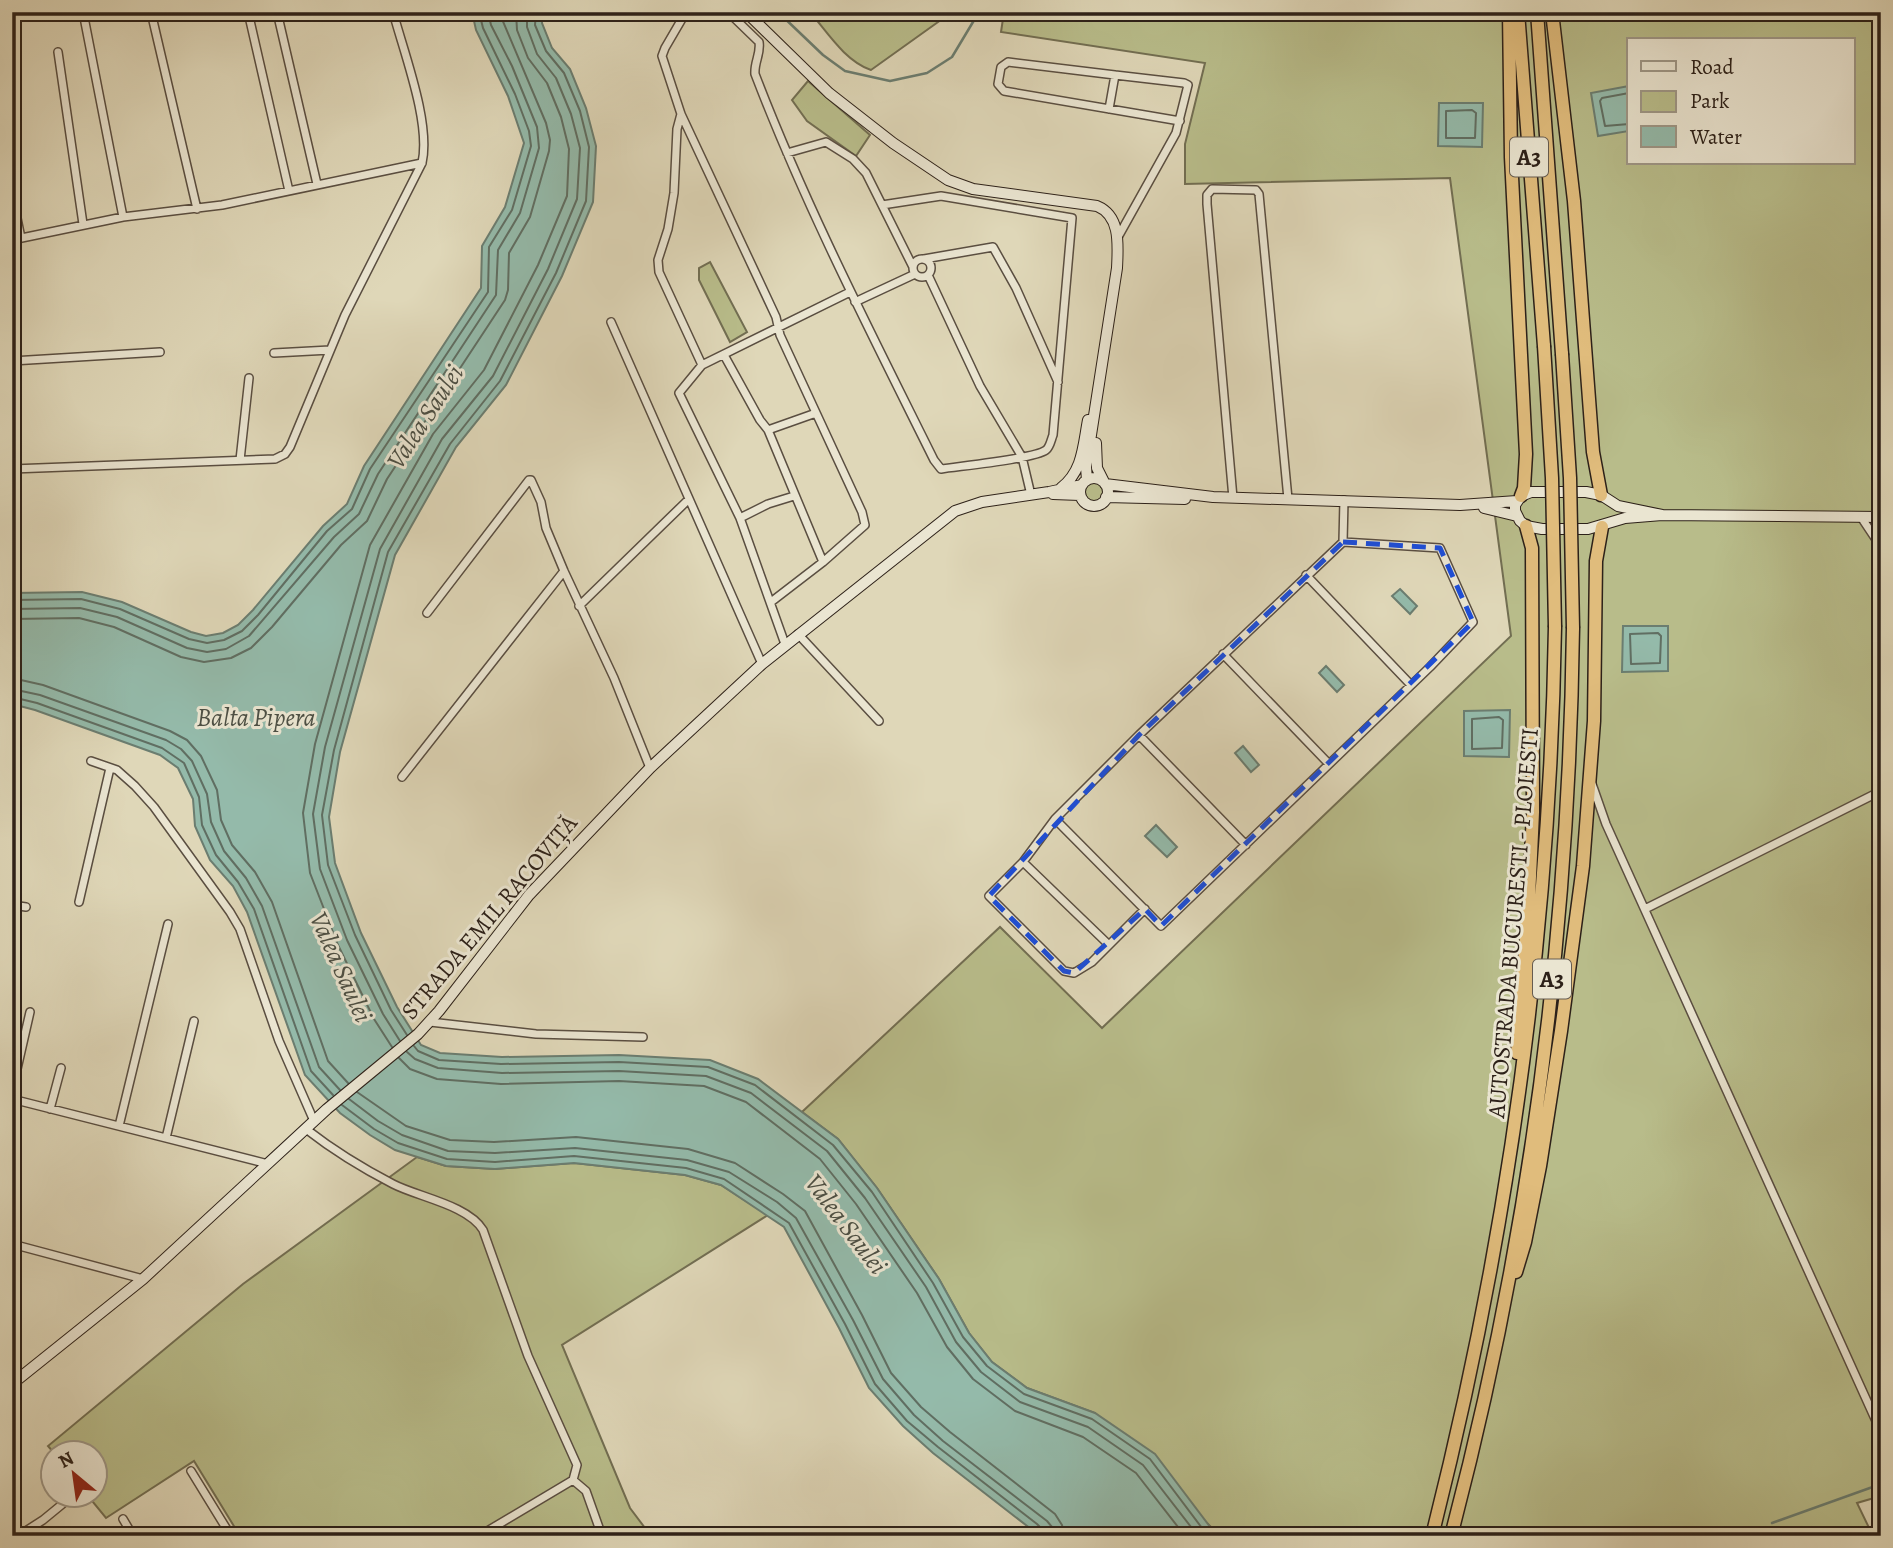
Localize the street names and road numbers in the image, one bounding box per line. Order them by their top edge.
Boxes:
road number: A3 [1510,138,1548,176]
street label: AUTOSTRADA BUCURESTI - PLOIESTI [1480,726,1546,1121]
street label: STRADA EMIL RACOVIȚĂ [394,807,585,1026]
road number: A3 [1533,960,1571,998]

